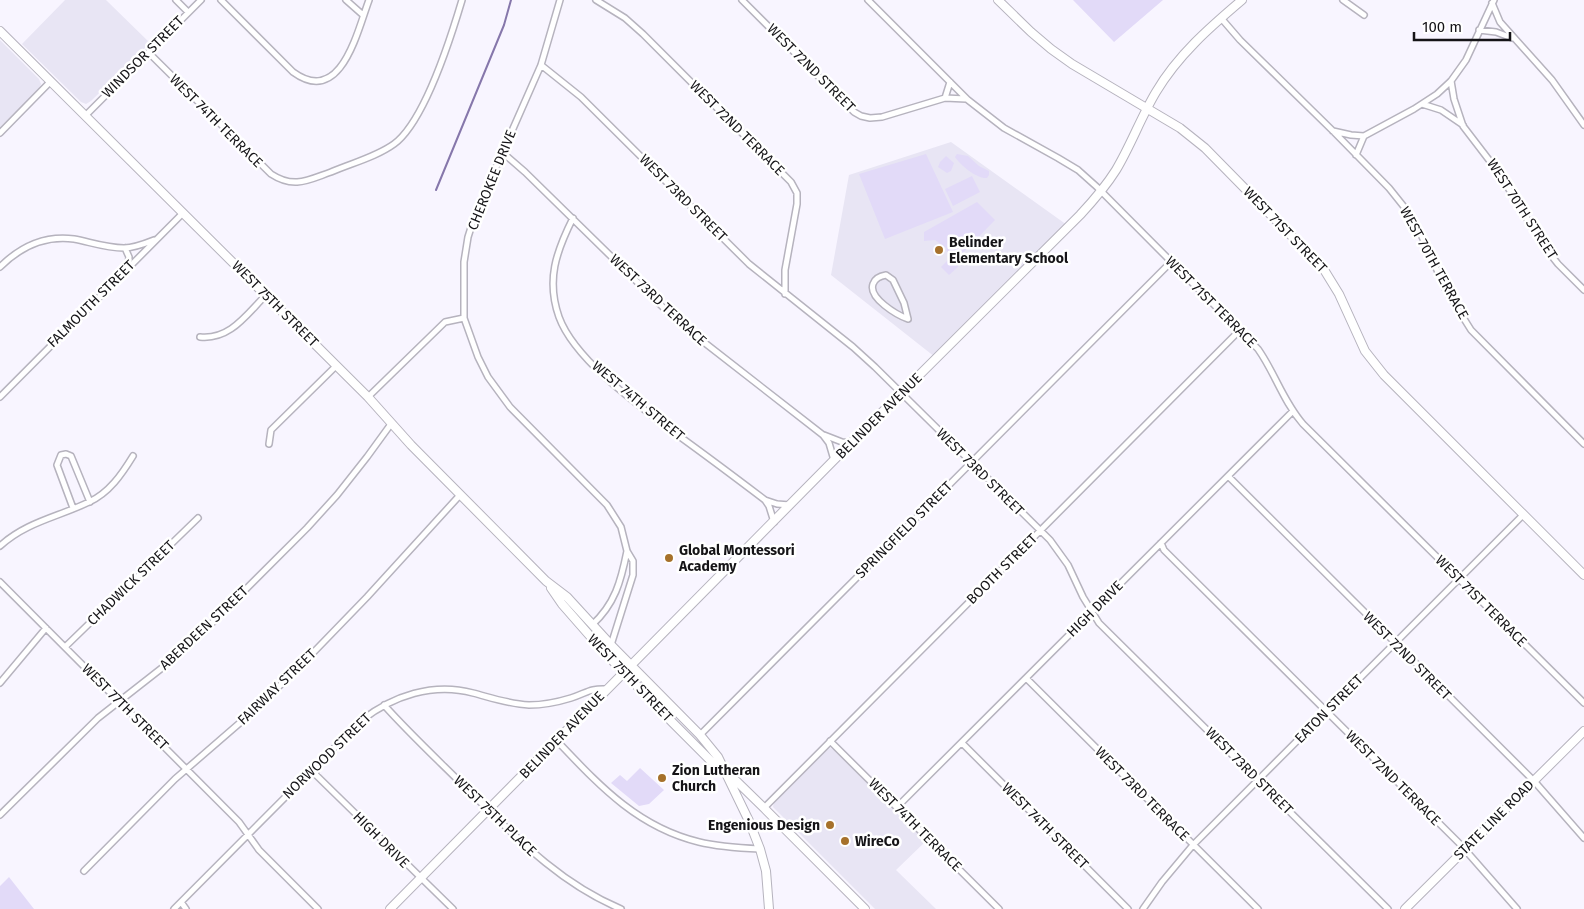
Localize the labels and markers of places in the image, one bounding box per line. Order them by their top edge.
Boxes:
place label: Belinder Elementary School [949,234,1069,267]
marker: Belinder Elementary School [933,244,945,256]
place label: Global Montessori Academy [678,542,795,575]
marker: Global Montessori Academy [663,552,675,564]
place label: Zion Lutheran Church [672,762,760,795]
marker: Zion Lutheran Church [656,772,668,784]
place label: Engenious Design [708,817,820,834]
marker: Engenious Design [824,819,836,831]
place label: WireCo [855,833,900,850]
marker: WireCo [839,835,851,847]

